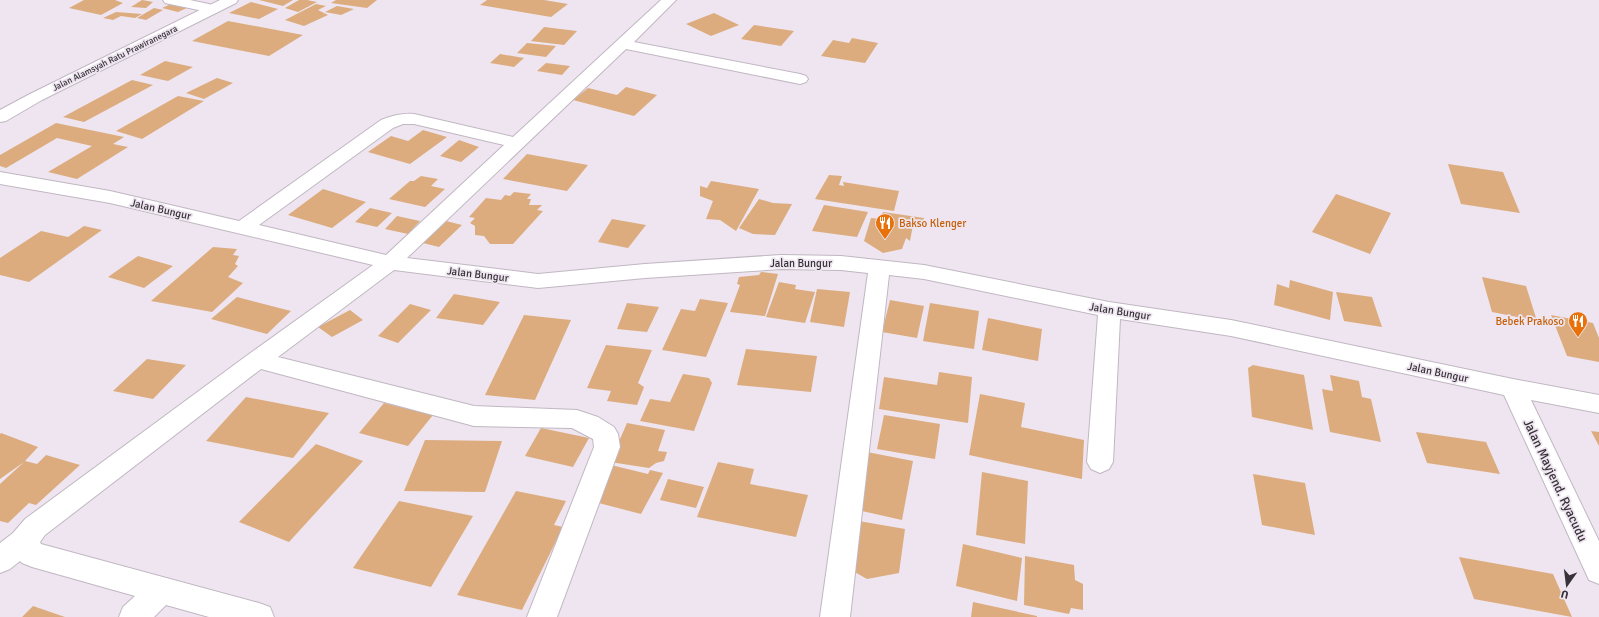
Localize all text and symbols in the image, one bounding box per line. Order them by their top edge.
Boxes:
street label: Jalan Alamsyah Ratu Prawiranegara [51,23,180,94]
street label: Jalan Bungur [129,196,193,223]
restaurant icon: Bakso Klenger [874,212,896,240]
place label: Bakso Klenger [899,217,966,230]
street label: Jalan Bungur [770,257,832,270]
street label: Jalan Bungur [446,264,510,285]
street label: Jalan Bungur [1088,300,1152,323]
restaurant icon: Bebek Prakoso [1567,310,1589,338]
place label: Bebek Prakoso [1495,315,1564,328]
street label: Jalan Bungur [1406,360,1470,385]
street label: Jalan Mayjend. Ryacudu [1520,417,1591,544]
north arrow [1547,565,1587,605]
text: U [1560,587,1570,601]

